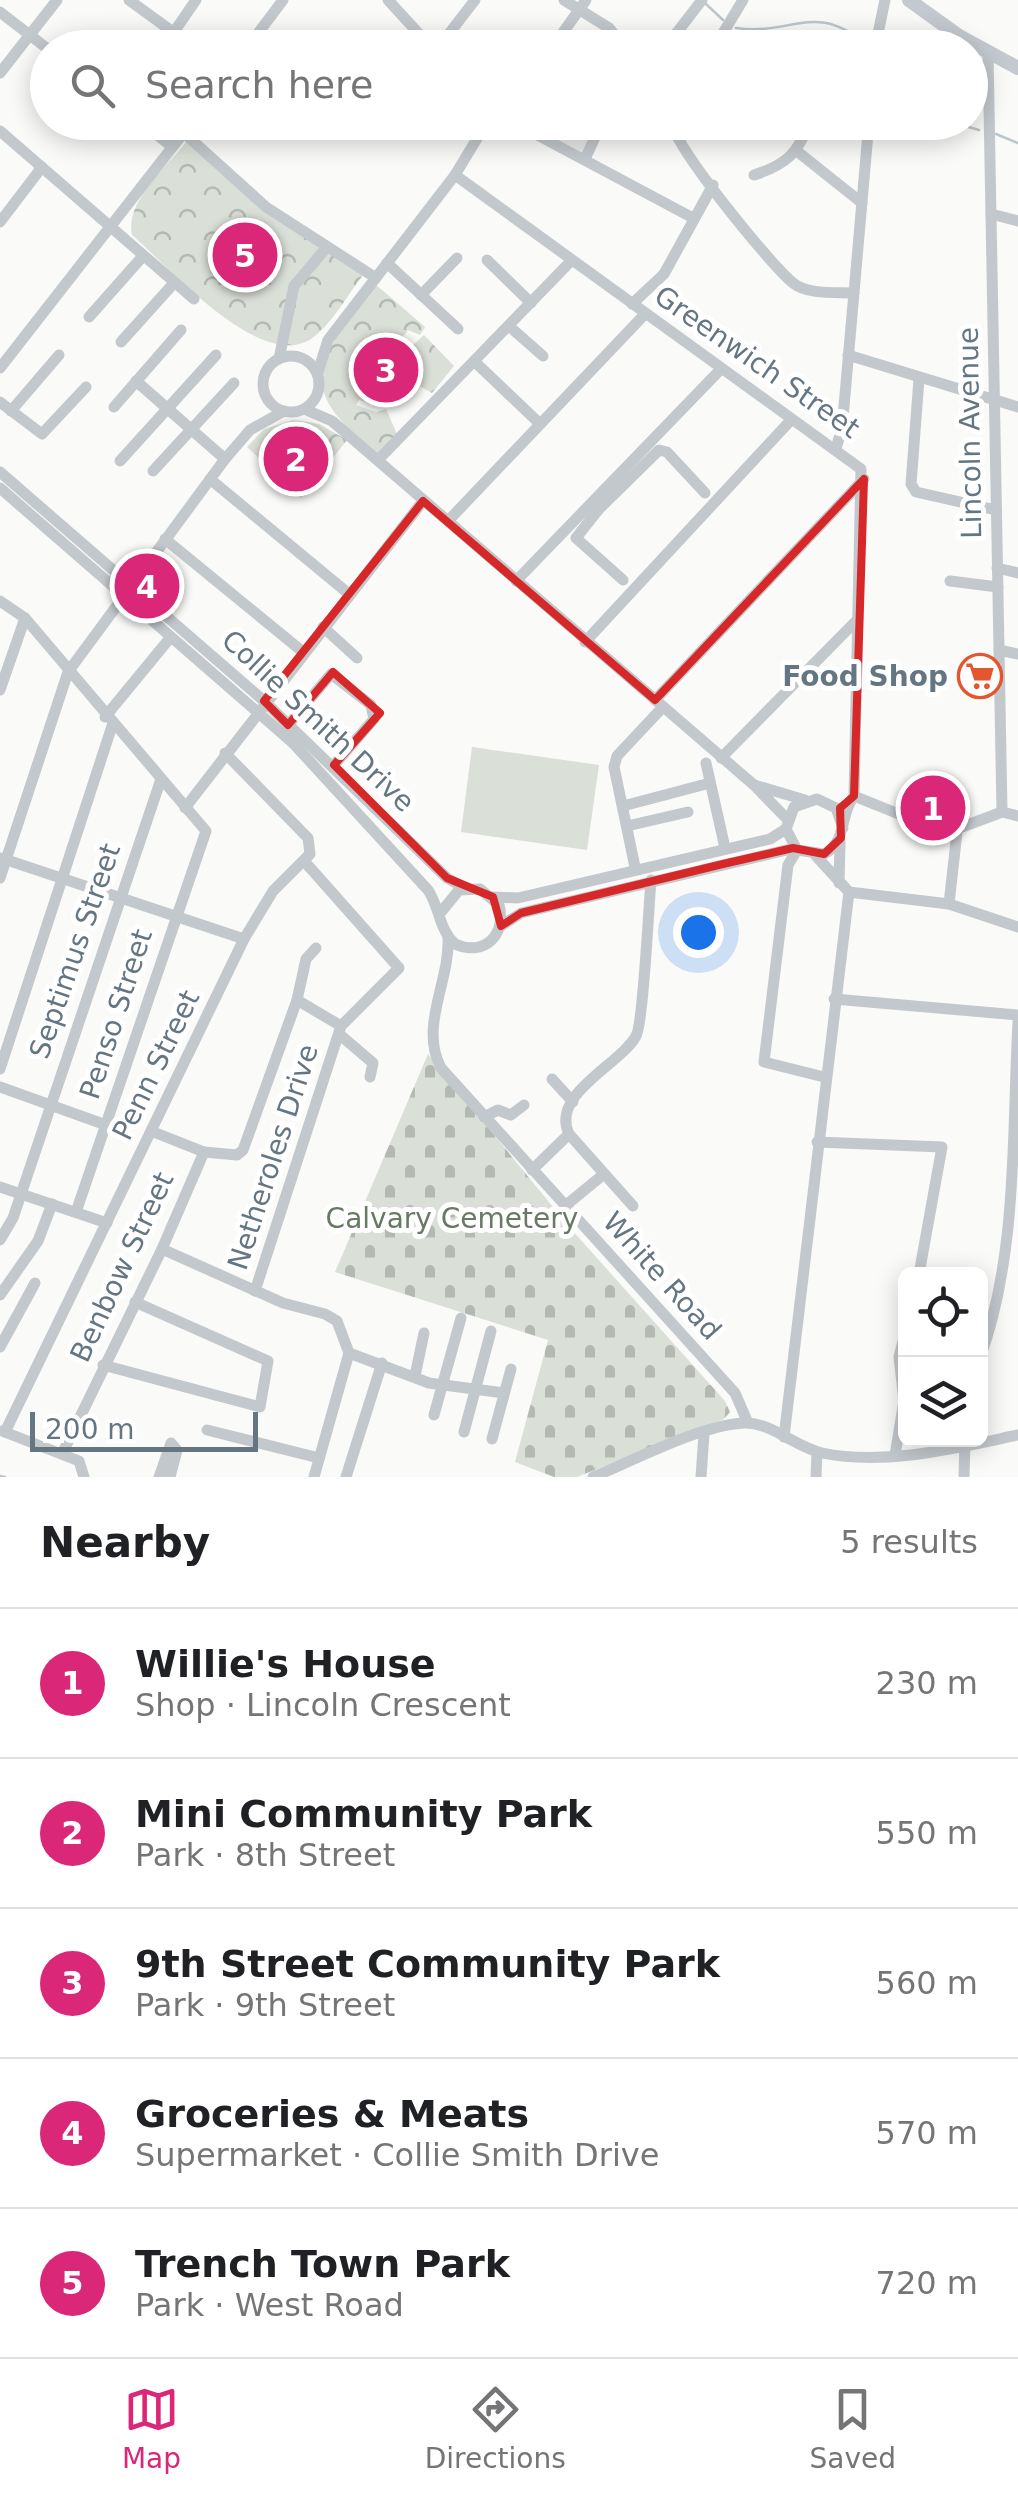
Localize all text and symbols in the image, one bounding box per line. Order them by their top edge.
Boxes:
search box [30,30,988,140]
icon: search [65,58,120,113]
text: Search here [145,63,373,107]
pin: 5 [212,218,278,292]
street label: Greenwich Street [648,279,866,445]
street label: Lincoln Avenue [952,327,988,539]
pin: 3 [354,332,418,408]
pin: 2 [264,422,328,496]
pin: 4 [114,548,180,624]
street label: Collie Smith Drive [215,623,421,819]
supermarket icon: Food Shop [957,653,1003,699]
place label: Food Shop [782,660,948,693]
pin: 1 [900,770,966,846]
street label: Septimus Street [23,839,127,1063]
your location [673,907,724,958]
street label: Penso Street [73,925,159,1103]
street label: Penn Street [106,985,206,1145]
street label: Netheroles Drive [221,1040,325,1274]
street label: Benbow Street [64,1167,180,1367]
park label: Calvary Cemetery [326,1202,578,1235]
street label: White Road [596,1205,728,1347]
map controls [898,1267,988,1447]
button: locate [898,1267,988,1357]
button: layers [898,1357,988,1447]
scale bar [30,1407,258,1452]
text: 200 m [45,1413,135,1446]
text: Nearby [40,1518,210,1567]
text: 5 results [840,1523,978,1561]
text: Willie's House [135,1642,436,1686]
text: 1 [61,1664,84,1702]
text: 230 m [876,1664,978,1702]
text: Shop · Lincoln Crescent [135,1686,511,1724]
text: Mini Community Park [135,1792,592,1836]
text: 2 [61,1814,84,1852]
text: 550 m [876,1814,978,1852]
text: Park · 8th Street [135,1836,395,1874]
text: 9th Street Community Park [135,1942,720,1986]
text: 3 [61,1964,84,2002]
text: 560 m [876,1964,978,2002]
text: Park · 9th Street [135,1986,395,2024]
text: Groceries & Meats [135,2092,529,2136]
text: 4 [61,2114,84,2152]
text: 570 m [876,2114,978,2152]
text: Supermarket · Collie Smith Drive [135,2136,659,2174]
text: Trench Town Park [135,2242,510,2286]
text: 5 [61,2264,84,2302]
text: 720 m [876,2264,978,2302]
text: Park · West Road [135,2286,404,2324]
tab: Map [122,2382,181,2475]
tab: Directions [425,2382,566,2475]
tab: Saved [810,2382,896,2475]

